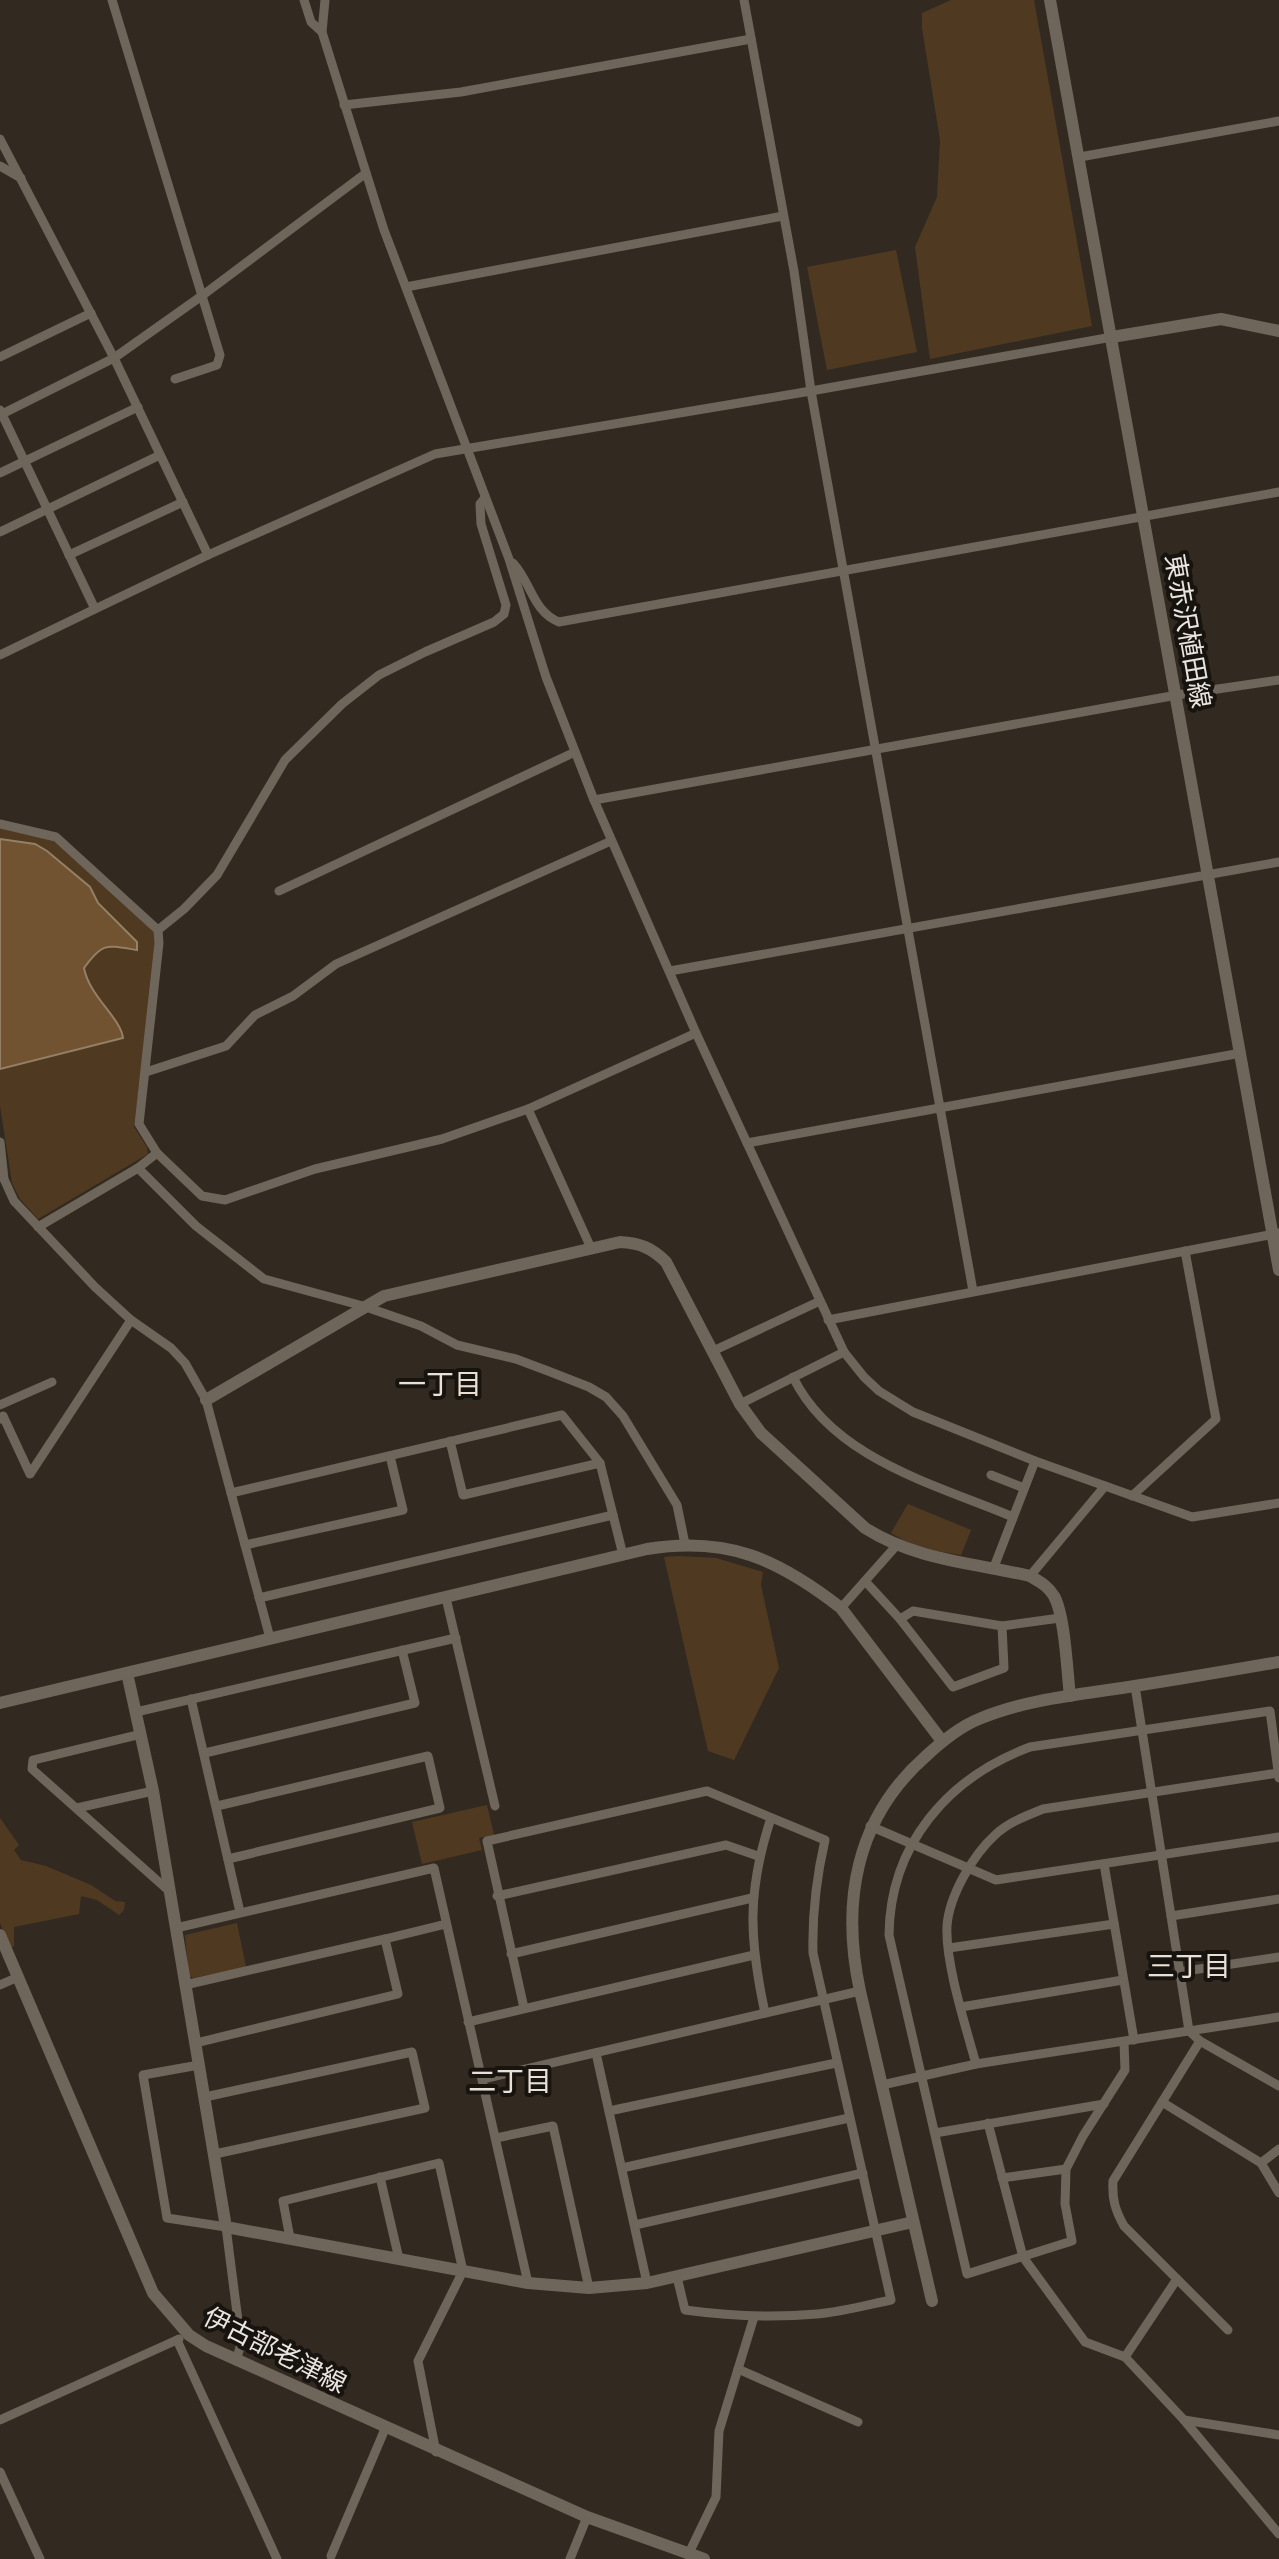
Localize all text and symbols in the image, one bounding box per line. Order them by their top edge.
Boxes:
street label: 東赤沢植田線 [1160,552,1216,710]
district label: 一丁目 [398,1368,482,1401]
district label: 三丁目 [1147,1950,1231,1983]
district label: 二丁目 [468,2065,552,2098]
street label: 伊古部老津線 [199,2301,351,2399]

